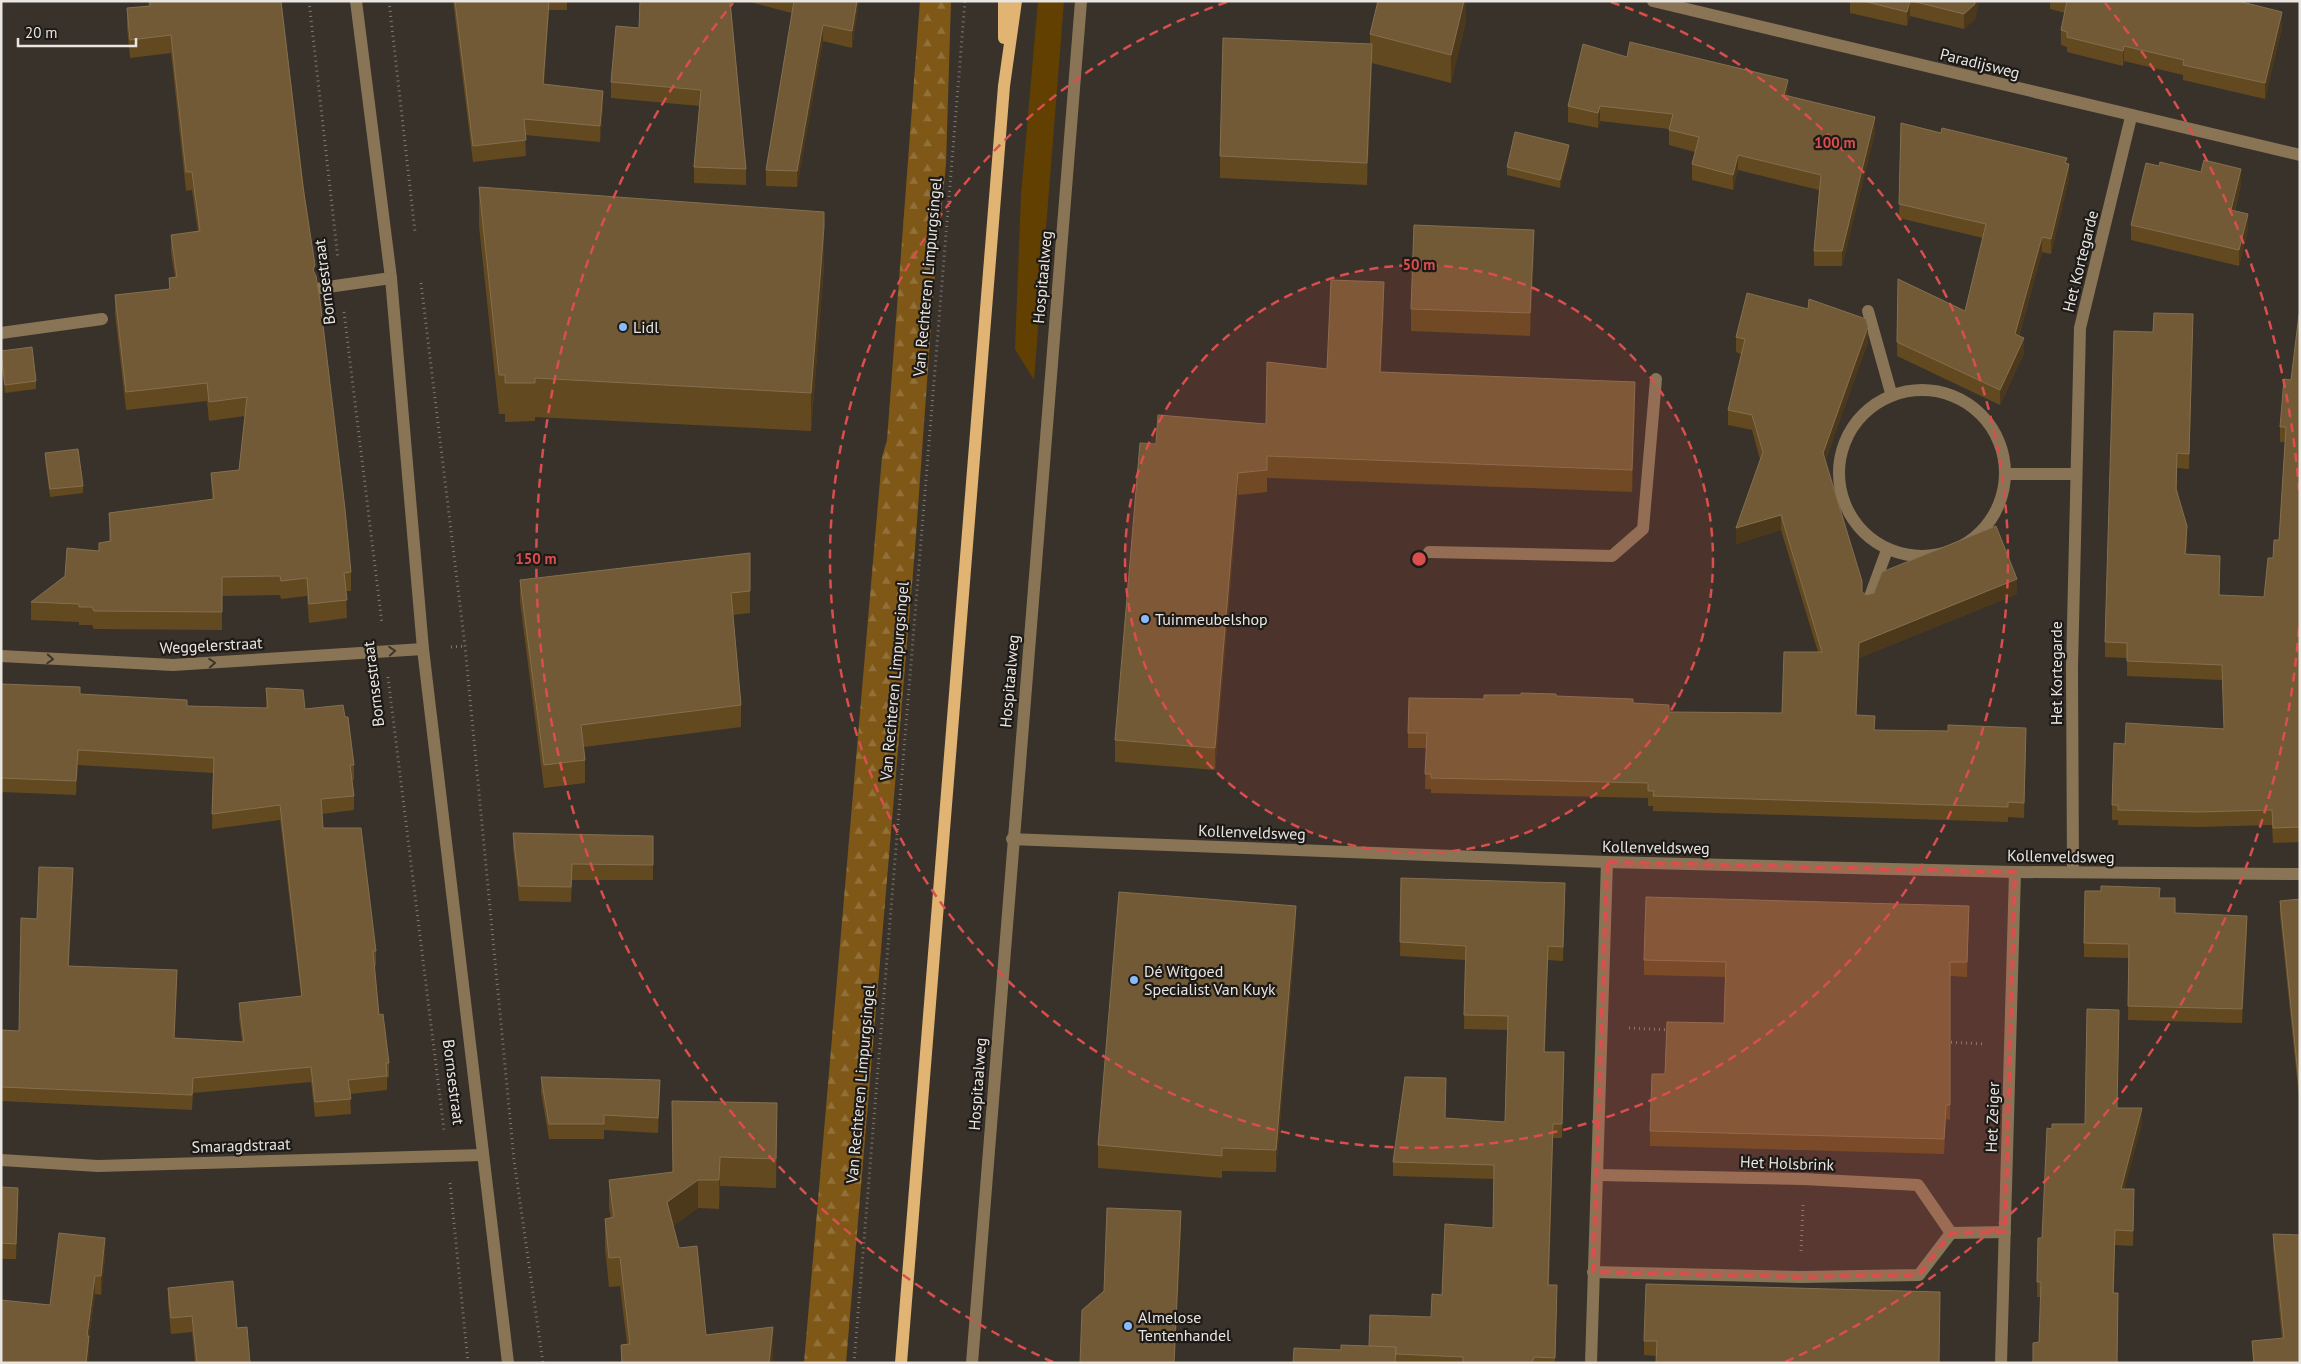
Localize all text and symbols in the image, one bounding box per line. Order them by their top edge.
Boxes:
scale bar [18,15,135,47]
text: 20 m [25,23,58,42]
street label: Paradijsweg [1938,43,2022,83]
text: 100 m [1814,133,1856,152]
street label: Van Rechteren Limpurgsingel [908,176,946,378]
street label: Het Kortegarde [2058,208,2102,314]
street label: Hospitaalweg [1028,230,1056,324]
street label: Bornsestraat [309,238,339,326]
text: 50 m [1403,255,1435,274]
place label: Lidl [633,317,659,337]
marker: Lidl [617,321,629,333]
text: 150 m [515,549,557,568]
centre of rings [1410,550,1428,568]
street label: Van Rechteren Limpurgsingel [875,580,913,782]
place label: Tuinmeubelshop [1155,609,1268,629]
marker: Tuinmeubelshop [1139,613,1151,625]
street label: Het Kortegarde [2046,621,2066,725]
street label: Weggelerstraat [159,632,264,658]
street label: Hospitaalweg [995,634,1023,728]
street label: Bornsestraat [358,640,388,728]
one-way arrow [388,646,396,657]
one-way arrow [46,653,54,664]
one-way arrow [208,657,216,668]
street label: Kollenveldsweg [1198,820,1306,844]
street label: Kollenveldsweg [1602,836,1710,858]
street label: Kollenveldsweg [2007,845,2115,867]
place label: Dé Witgoed Specialist Van Kuyk [1144,961,1276,999]
marker: Dé Witgoed Specialist Van Kuyk [1128,974,1140,986]
street label: Van Rechteren Limpurgsingel [841,983,879,1185]
street label: Hospitaalweg [964,1037,990,1131]
street label: Bornsestraat [439,1038,469,1126]
street label: Het Zeiger [1981,1081,2003,1153]
street label: Smaragdstraat [191,1133,291,1157]
street label: Het Holsbrink [1740,1151,1835,1175]
place label: Almelose Tentenhandel [1138,1307,1231,1345]
marker: Almelose Tentenhandel [1122,1320,1134,1332]

